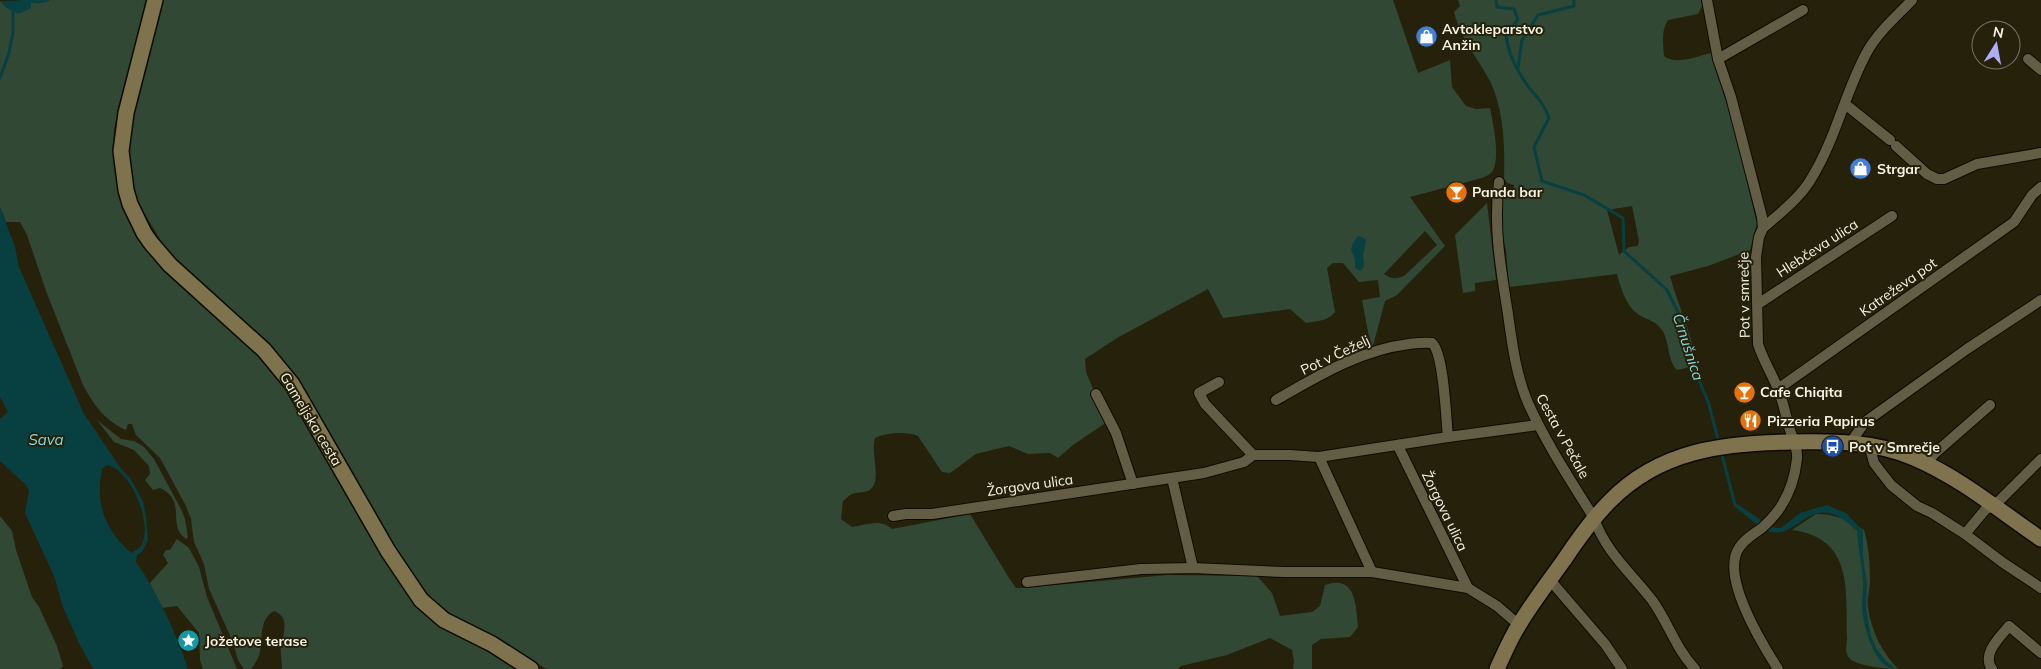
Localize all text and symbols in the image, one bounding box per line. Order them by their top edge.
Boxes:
place label: Avtokleparstvo Anžin [1442,20,1543,54]
north arrow [1971,20,2021,70]
text: N [1992,22,2005,42]
shop icon: Avtokleparstvo Anžin [1414,25,1438,49]
shop icon: Strgar [1849,157,1873,181]
place label: Strgar [1877,160,1920,178]
bar icon: Panda bar [1444,180,1468,204]
place label: Panda bar [1472,183,1543,201]
street label: Hlebčeva ulica [1773,215,1861,281]
street label: Pot v smrečje [1734,252,1754,338]
street label: Katreževa pot [1856,254,1940,320]
water label: Črnušnica [1669,311,1708,383]
street label: Pot v Čeželj [1297,331,1373,379]
street label: Gameljska cesta [276,369,346,469]
bar icon: Cafe Chiqita [1732,380,1756,404]
place label: Cafe Chiqita [1760,383,1843,401]
street label: Cesta v Pečale [1532,390,1594,482]
restaurant icon: Pizzeria Papirus [1739,409,1763,433]
place label: Pizzeria Papirus [1767,412,1875,430]
water label: Sava [28,430,64,449]
bus stop icon: Pot v Smrečje [1821,435,1845,459]
place label: Pot v Smrečje [1849,438,1940,456]
street label: Žorgova ulica [1418,468,1472,554]
street label: Žorgova ulica [986,470,1074,500]
place icon: Jožetove terase [177,629,201,653]
place label: Jožetove terase [205,632,308,650]

